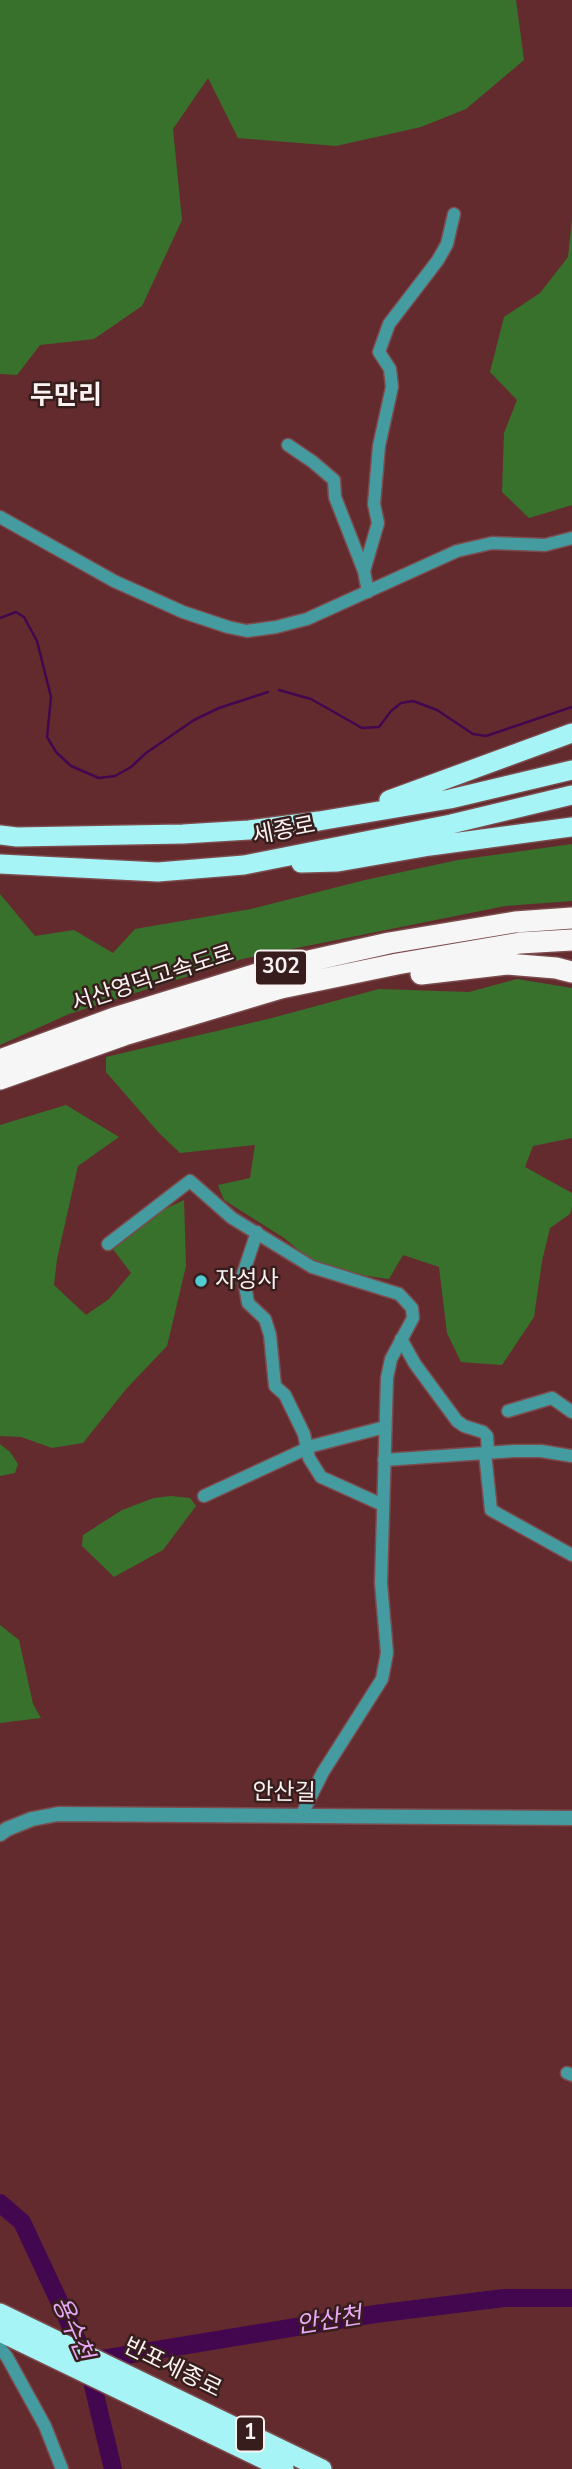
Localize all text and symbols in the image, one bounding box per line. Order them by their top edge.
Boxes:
district label: 두만리 [30,382,102,414]
street label: 세종로 [250,812,318,852]
street label: 서산영덕고속도로 [68,941,238,1019]
road number: 302 [255,950,307,986]
place label: 자성사 [215,1267,278,1295]
marker: 자성사 [193,1273,209,1289]
street label: 안산길 [252,1780,316,1808]
water label: 용수천 [44,2293,98,2365]
water label: 안산천 [294,2303,364,2341]
street label: 반포세종로 [118,2333,226,2405]
road number: 1 [236,2416,264,2452]

